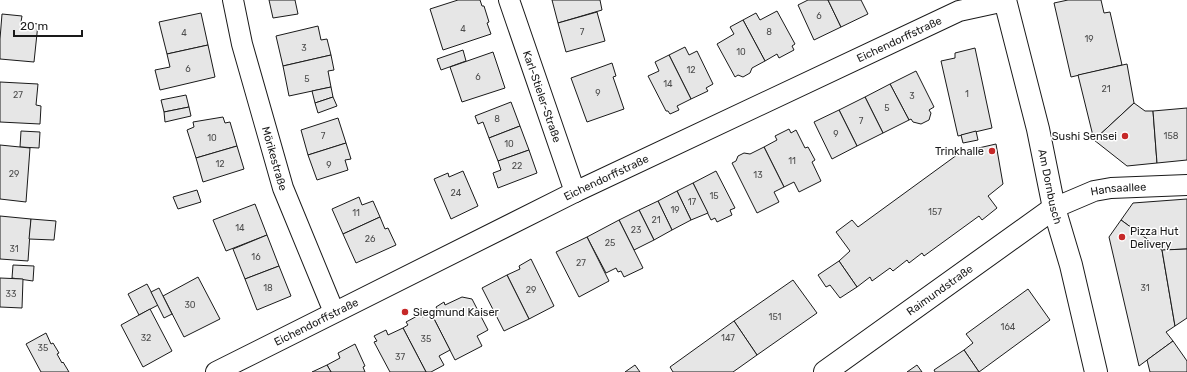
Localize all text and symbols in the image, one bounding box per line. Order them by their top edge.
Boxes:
house number: 6 [816,11,822,21]
scale bar [14,12,82,38]
street label: Eichendorffstraße [855,14,944,65]
text: 20 m [20,19,48,33]
house number: 4 [460,24,466,34]
house number: 7 [580,27,585,37]
house number: 8 [766,27,772,37]
house number: 4 [181,28,187,38]
house number: 19 [1084,34,1094,44]
house number: 3 [301,43,307,53]
house number: 10 [736,47,746,57]
street label: Karl-Stieler-Straße [520,49,563,144]
house number: 6 [185,64,191,74]
house number: 12 [686,65,696,75]
house number: 6 [475,72,481,82]
house number: 5 [304,74,310,84]
house number: 14 [663,79,673,89]
house number: 21 [1101,84,1111,94]
house number: 9 [595,88,601,98]
house number: 1 [965,89,969,99]
house number: 27 [13,90,23,100]
house number: 3 [909,91,915,101]
house number: 5 [884,103,890,113]
house number: 8 [494,114,500,124]
house number: 7 [859,116,864,126]
street label: Mörikestraße [259,125,289,192]
house number: 9 [833,129,839,139]
place label: Sushi Sensei [1052,130,1117,143]
house number: 7 [321,131,326,141]
marker: Sushi Sensei [1120,131,1130,141]
house number: 158 [1164,131,1179,141]
house number: 10 [207,133,217,143]
house number: 10 [504,139,514,149]
place label: Trinkhalle [935,145,984,158]
marker: Trinkhalle [987,146,997,156]
street label: Am Dornbusch [1035,148,1064,226]
street label: Eichendorffstraße [562,152,651,204]
house number: 11 [788,156,796,166]
house number: 12 [215,159,225,169]
house number: 9 [326,160,332,170]
house number: 22 [512,161,522,171]
house number: 29 [9,169,19,179]
house number: 13 [753,170,763,180]
street label: Hansaallee [1089,181,1147,199]
house number: 24 [451,188,462,198]
house number: 15 [709,191,719,201]
house number: 17 [688,197,697,207]
house number: 19 [670,205,680,215]
house number: 157 [928,207,942,217]
house number: 11 [352,208,360,218]
house number: 21 [651,215,661,225]
house number: 14 [235,223,245,233]
house number: 23 [631,225,641,235]
place label: Pizza Hut Delivery [1130,225,1179,251]
marker: Pizza Hut Delivery [1117,232,1127,242]
house number: 26 [365,234,376,244]
house number: 25 [605,238,615,248]
house number: 31 [9,244,19,254]
house number: 16 [251,252,261,262]
house number: 27 [576,258,586,268]
street label: Raimundstraße [904,262,976,318]
house number: 18 [263,283,273,293]
house number: 31 [1140,283,1150,293]
house number: 29 [526,285,536,295]
house number: 33 [6,289,16,299]
street label: Eichendorffstraße [272,296,361,349]
house number: 30 [184,300,196,310]
place label: Siegmund Kaiser [413,306,500,319]
marker: Siegmund Kaiser [400,307,410,317]
house number: 151 [769,312,782,322]
house number: 164 [1001,322,1016,332]
house number: 32 [141,333,151,343]
house number: 147 [721,333,735,343]
house number: 35 [421,334,431,344]
house number: 35 [38,343,48,353]
house number: 37 [395,352,405,362]

